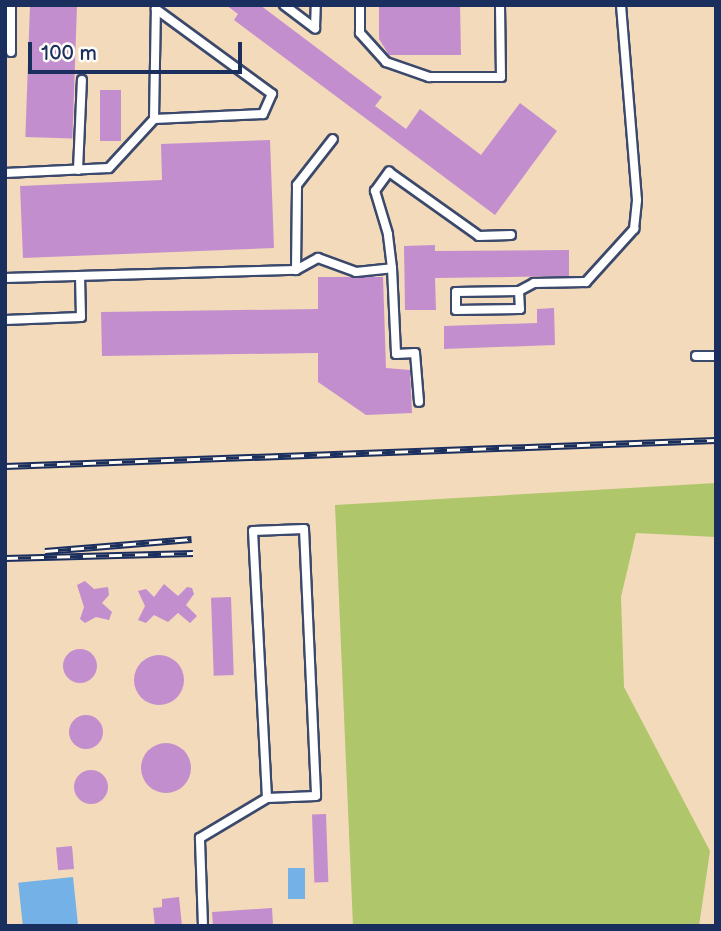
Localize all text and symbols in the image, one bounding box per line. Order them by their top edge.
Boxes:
scale bar [32,28,245,72]
text: 100 m [41,41,97,66]

